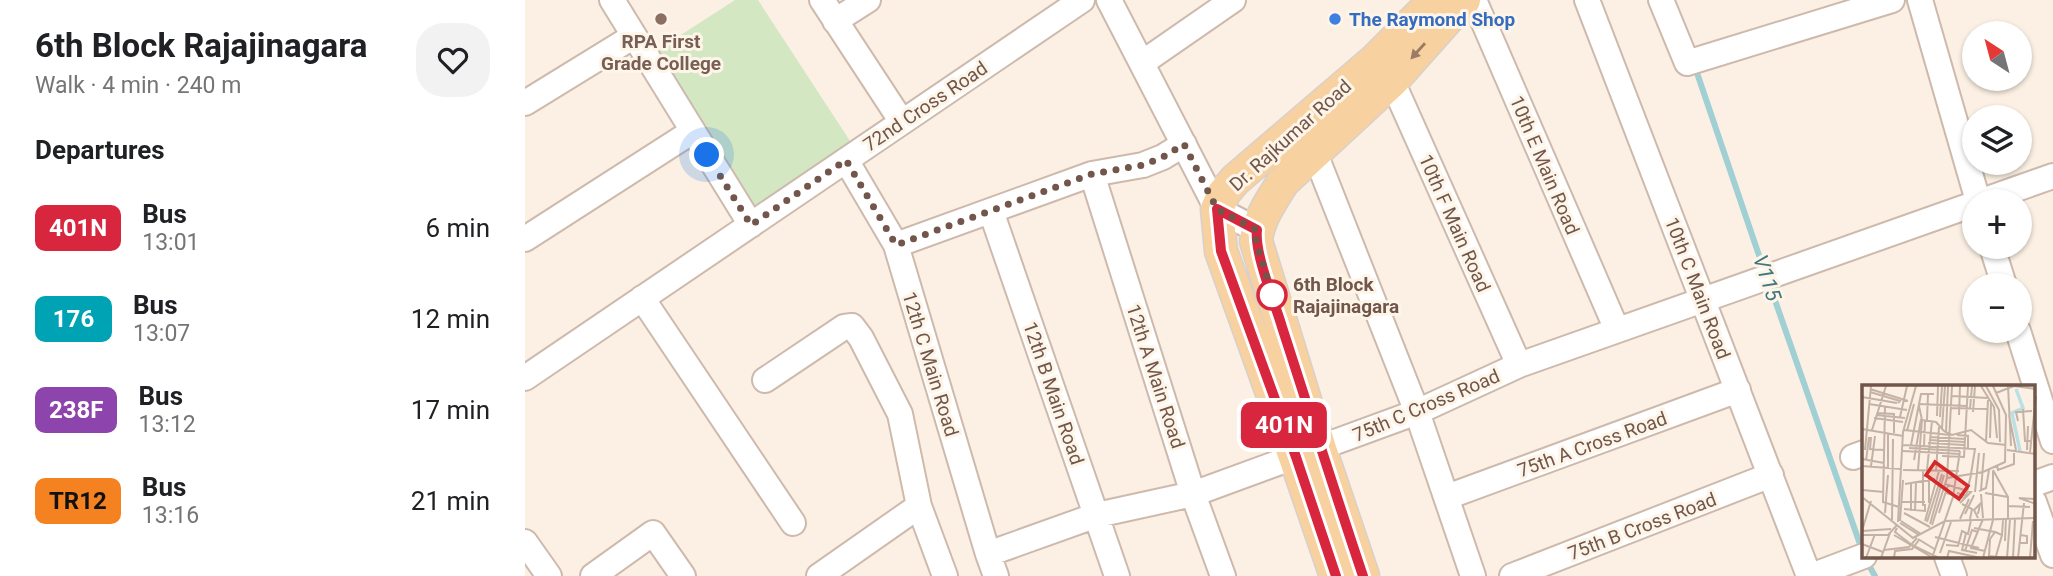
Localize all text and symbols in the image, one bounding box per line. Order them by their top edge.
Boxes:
place label: The Raymond Shop [1349,8,1515,31]
marker: RPA First Grade College [653,11,669,27]
marker: The Raymond Shop [1327,11,1343,27]
north arrow [1962,21,2032,91]
map controls [1962,21,2032,343]
button: heart [416,23,490,97]
text: 6th Block Rajajinagara [35,26,367,65]
place label: RPA First Grade College [601,30,721,75]
one-way arrow [1411,42,1427,59]
street label: 72nd Cross Road [859,56,992,156]
text: Walk · 4 min · 240 m [35,72,241,99]
street label: Dr. Rajkumar Road [1225,75,1356,196]
street label: 10th E Main Road [1505,92,1584,238]
button: layers [1962,105,2032,175]
text: Departures [35,135,165,165]
your location [689,137,724,172]
street label: 10th F Main Road [1414,151,1495,296]
button: + [1962,189,2032,259]
text: Bus [142,199,187,229]
text: 6 min [425,213,490,243]
text: 401N [49,214,107,242]
street label: 10th C Main Road [1660,214,1735,362]
text: 13:01 [142,229,200,256]
water label: V115 [1748,252,1786,305]
place label: 6th Block Rajajinagara [1293,273,1399,318]
button: − [1962,273,2032,343]
marker: 6th Block Rajajinagara [1257,280,1287,310]
street label: 12th C Main Road [898,289,963,439]
text: Bus [133,290,178,320]
street label: 12th A Main Road [1121,301,1190,451]
text: 12 min [411,304,490,334]
text: 176 [53,305,94,333]
street label: 12th B Main Road [1018,319,1089,468]
text: 13:07 [133,320,190,347]
street label: 75th C Cross Road [1349,364,1503,447]
text: Bus [138,381,183,411]
inset map [1862,385,2035,558]
text: 17 min [411,395,490,425]
text: 238F [49,396,103,424]
line badge: 401N [1235,402,1333,448]
street label: 75th A Cross Road [1514,407,1670,482]
text: 13:12 [138,411,196,438]
text: 401N [1255,411,1313,439]
text: Bus [142,472,186,502]
text: 21 min [411,486,490,516]
text: TR12 [49,487,107,515]
street label: 75th B Cross Road [1565,488,1719,565]
text: 13:16 [142,502,199,529]

